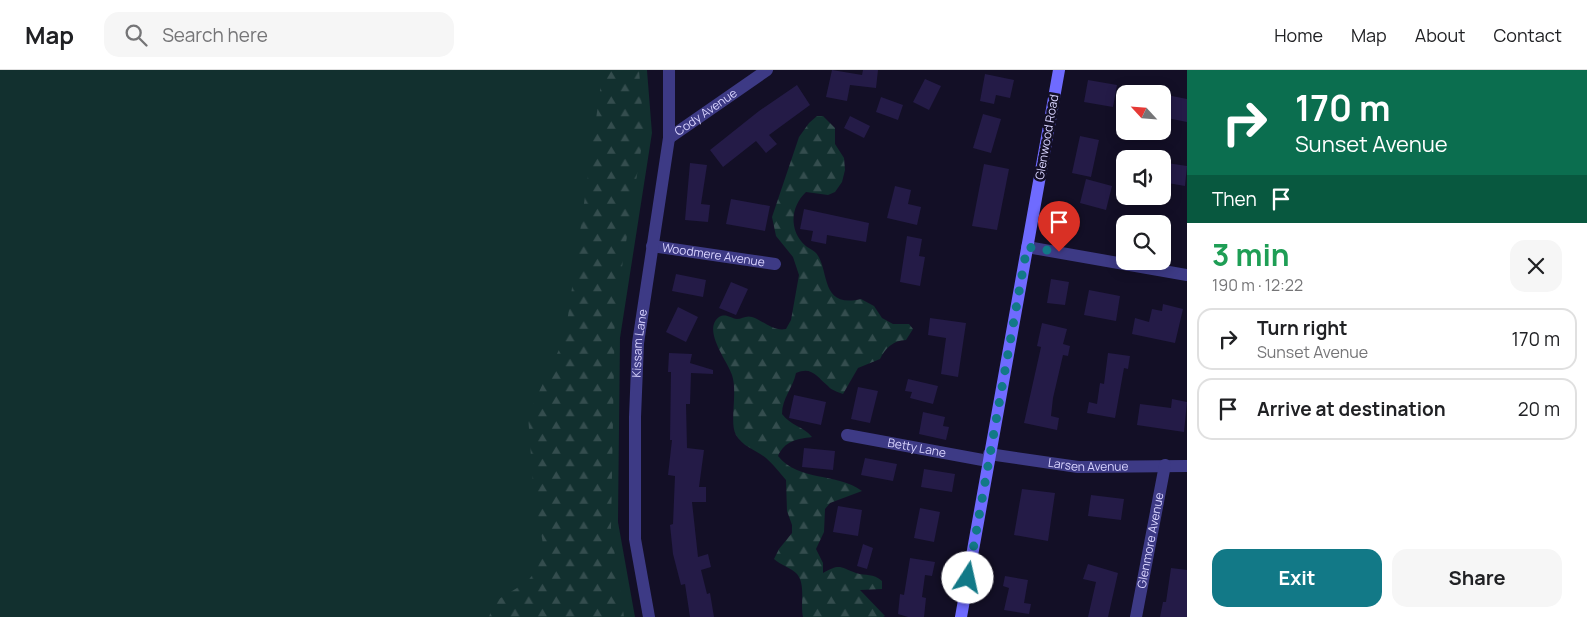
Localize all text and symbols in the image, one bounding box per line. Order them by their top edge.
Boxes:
search box [104,12,454,57]
text: Map [25,18,74,51]
icon: search [122,21,150,49]
text: Search here [162,22,268,48]
text: Home [1274,23,1323,47]
text: Map [1351,23,1387,47]
text: About [1415,23,1465,47]
text: Contact [1493,23,1562,47]
street label: Cody Avenue [671,84,740,140]
text: 170 m [1295,84,1391,132]
north arrow [1116,85,1171,140]
map controls [1116,85,1171,270]
icon: right [1212,90,1277,155]
street label: Glenwood Road [1031,93,1062,181]
text: Sunset Avenue [1295,129,1448,159]
button: sound [1116,150,1171,205]
icon: arrive [1267,185,1295,213]
text: Then [1212,186,1257,212]
pin [1038,201,1080,252]
icon: arrive [1045,208,1073,236]
button: search [1116,215,1171,270]
text: 3 min [1212,234,1290,275]
street label: Woodmere Avenue [661,239,766,270]
button: close [1510,240,1562,292]
text: 190 m · 12:22 [1212,274,1303,296]
street label: Kissam Lane [628,308,651,378]
text: Turn right [1257,315,1347,341]
icon: right [1214,325,1242,353]
text: 170 m [1512,326,1560,352]
text: Sunset Avenue [1257,341,1368,363]
icon: arrive [1214,395,1242,423]
text: Arrive at destination [1257,396,1446,422]
text: 20 m [1518,396,1560,422]
street label: Betty Lane [886,434,947,461]
street label: Larsen Avenue [1047,454,1128,475]
street label: Glenmore Avenue [1133,491,1168,590]
button: Exit [1212,549,1382,607]
button: Share [1392,549,1562,607]
position arrow [941,551,993,603]

